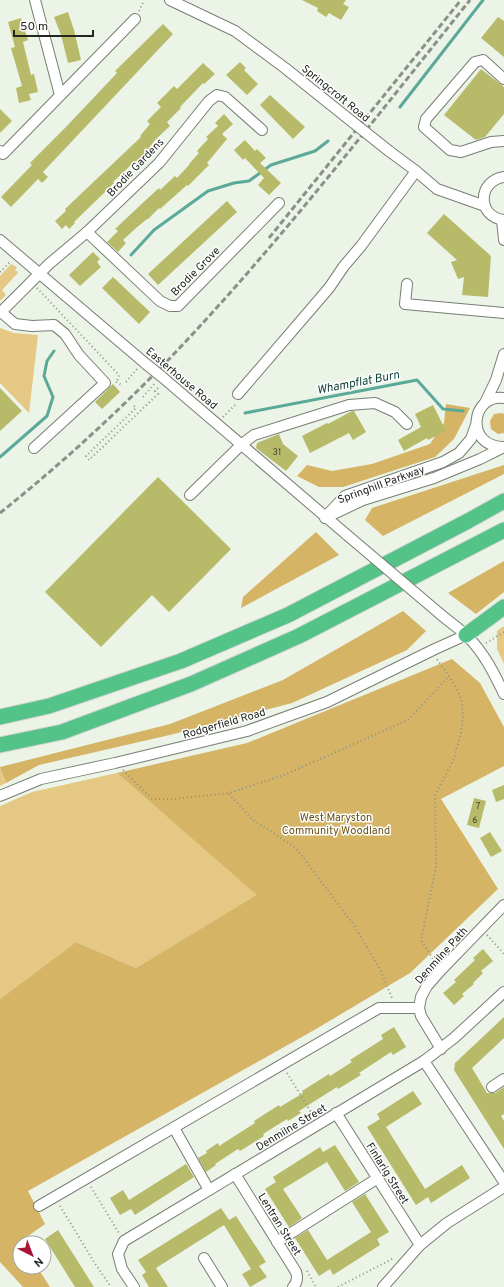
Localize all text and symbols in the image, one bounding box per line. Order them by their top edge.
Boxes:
scale bar [14,12,93,38]
text: 50 m [20,19,48,35]
street label: Springcroft Road [298,62,372,126]
street label: Brodie Gardens [104,135,167,200]
street label: Brodie Grove [168,244,223,299]
street label: Easterhouse Road [143,345,220,413]
water label: Whampflat Burn [316,367,401,399]
house number: 31 [273,447,281,458]
street label: Springhill Parkway [336,463,427,507]
street label: Rodgerfield Road [181,705,267,742]
house number: 7 [476,801,481,812]
park label: West Maryston Community Woodland [282,811,390,838]
house number: 6 [472,815,478,826]
street label: Denmilne Path [412,924,471,987]
street label: Denmilne Street [254,1101,329,1154]
street label: Finlarig Street [363,1140,412,1207]
street label: Lentran Street [254,1191,304,1258]
north arrow [12,1235,52,1275]
text: N [30,1254,46,1270]

